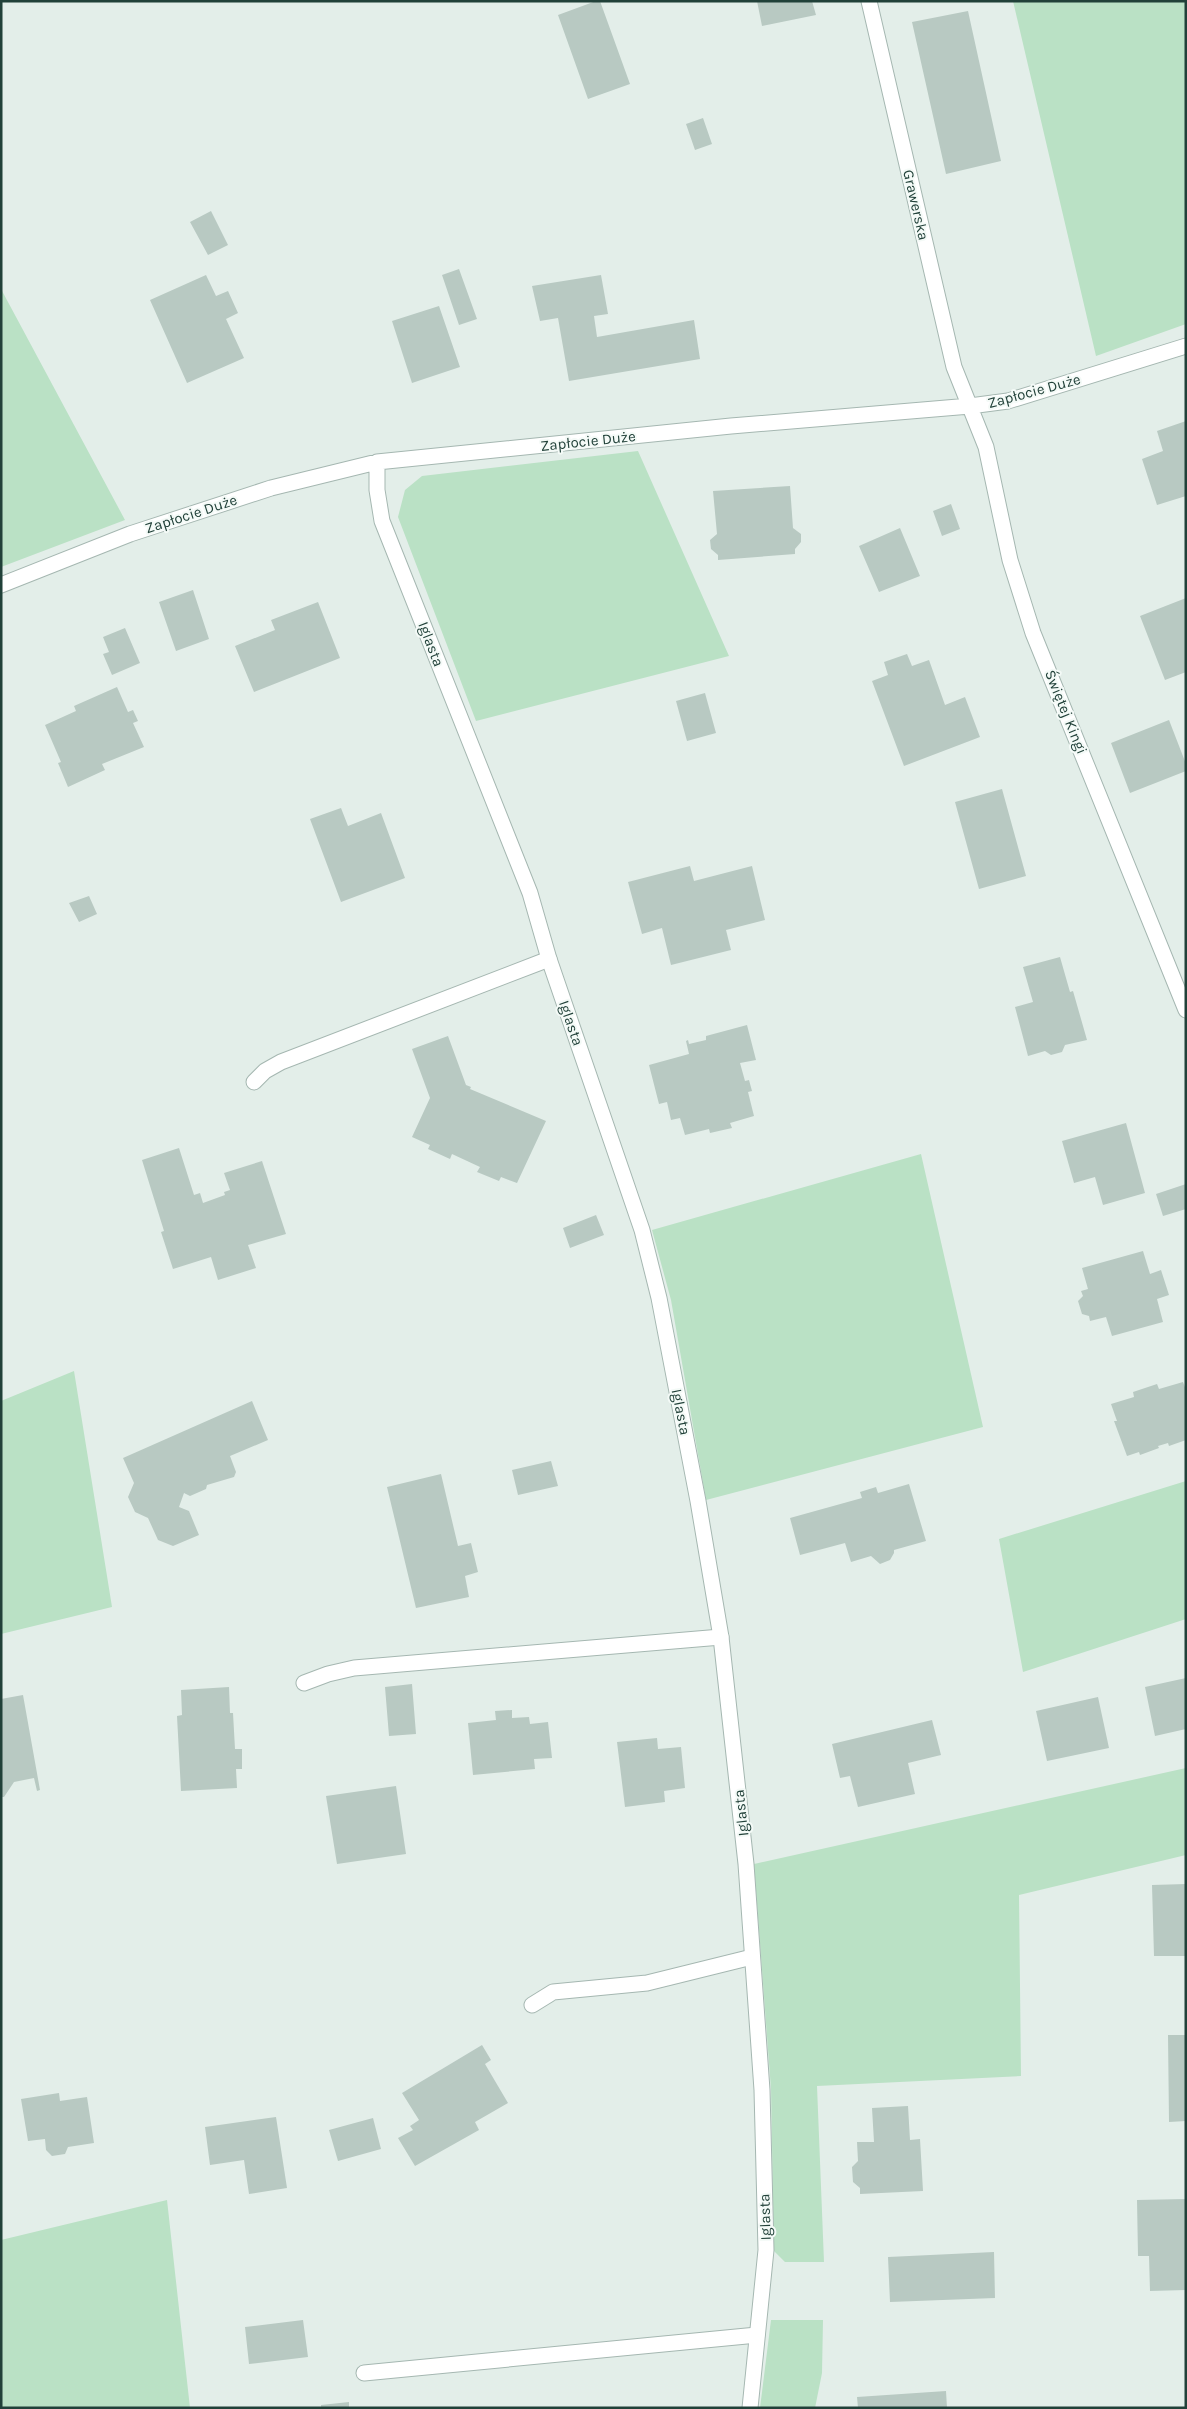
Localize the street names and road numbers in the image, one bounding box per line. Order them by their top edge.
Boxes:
street label: Grawerska [899,168,933,242]
street label: Zapłocie Duże [986,370,1082,412]
street label: Zapłocie Duże [540,427,636,455]
street label: Zapłocie Duże [143,491,239,537]
street label: Iglasta [414,619,448,669]
street label: Świętej Kingi [1041,667,1091,757]
street label: Iglasta [555,998,587,1048]
street label: Iglasta [668,1387,694,1437]
street label: Iglasta [730,1789,752,1837]
street label: Iglasta [755,2193,775,2241]

